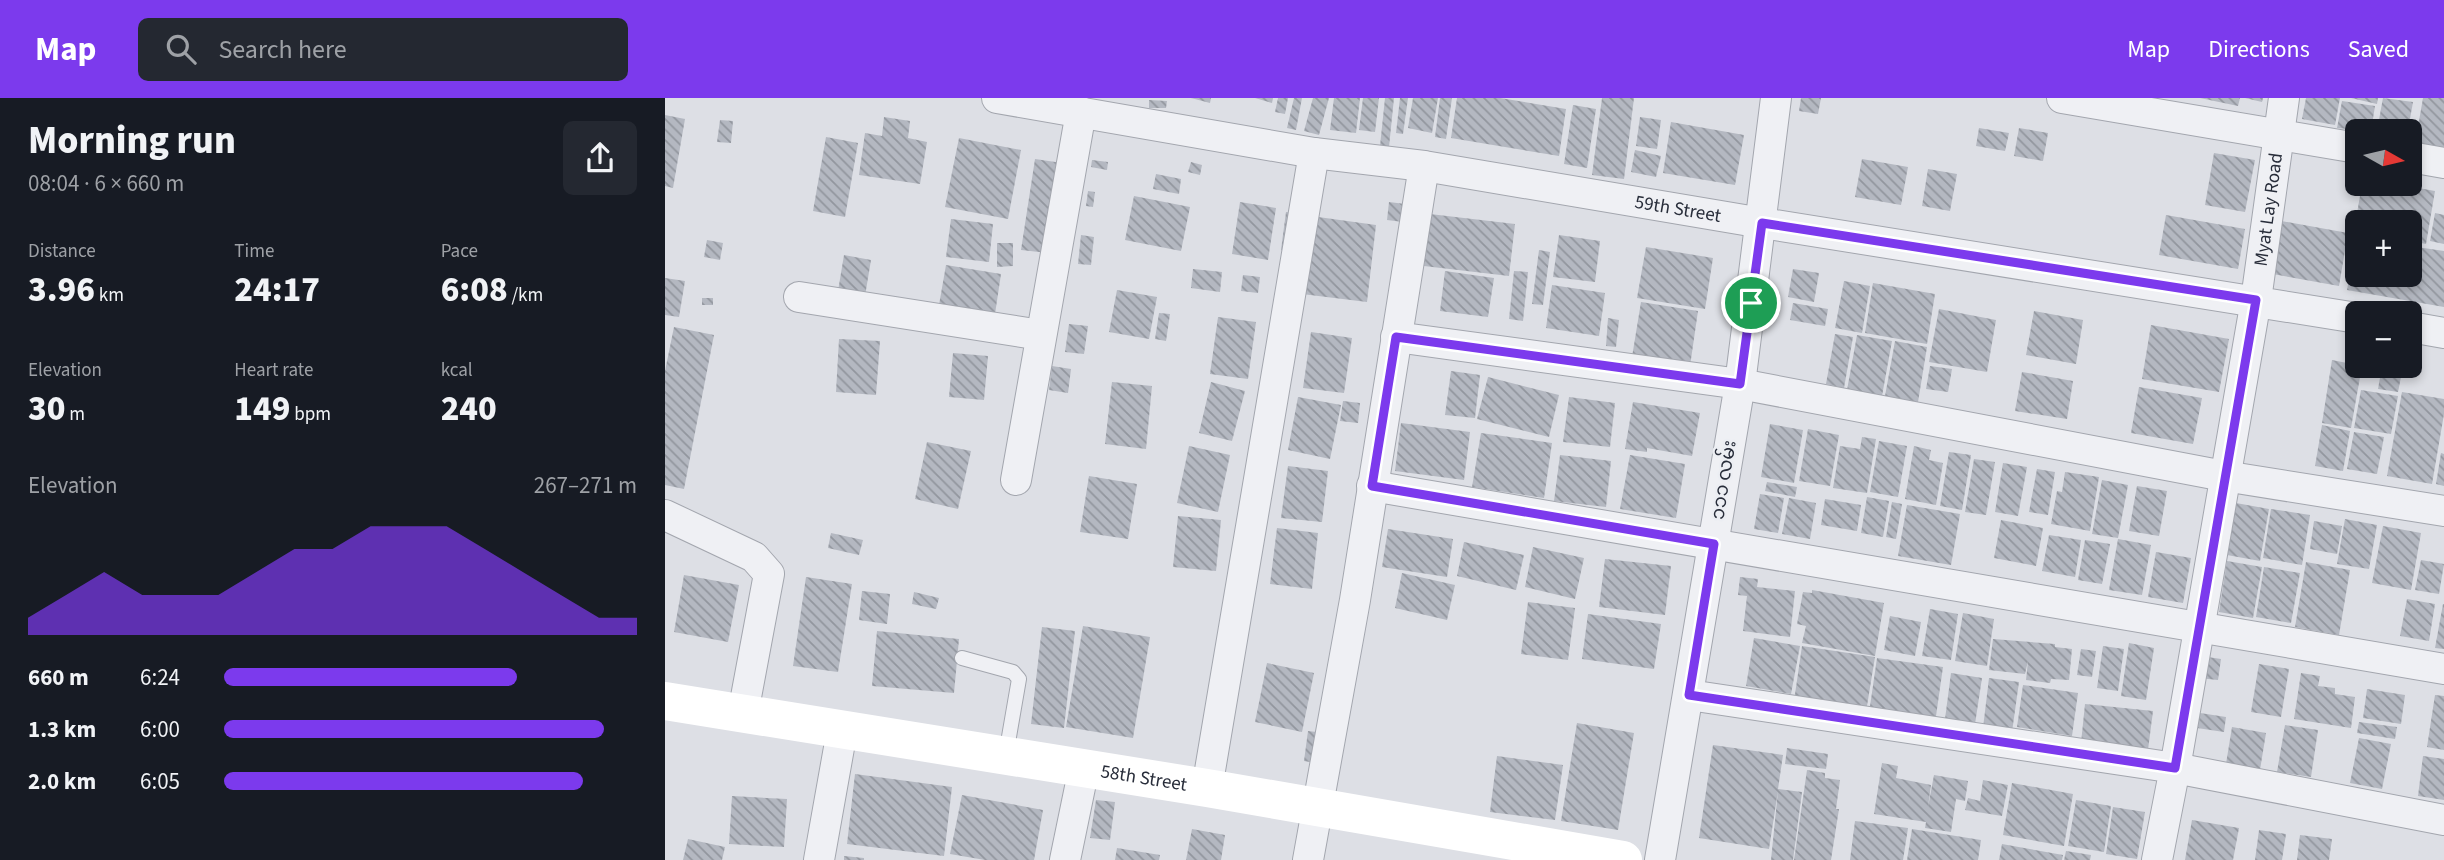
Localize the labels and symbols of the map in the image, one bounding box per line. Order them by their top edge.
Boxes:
north arrow [2345,119,2422,196]
street label: Myat Lay Road [2247,151,2290,268]
street label: 59th Street [1633,188,1724,229]
pin [1721,273,1781,333]
street label: ၁၁၁ လမ်း [1702,438,1744,522]
street label: 58th Street [1099,758,1190,798]

